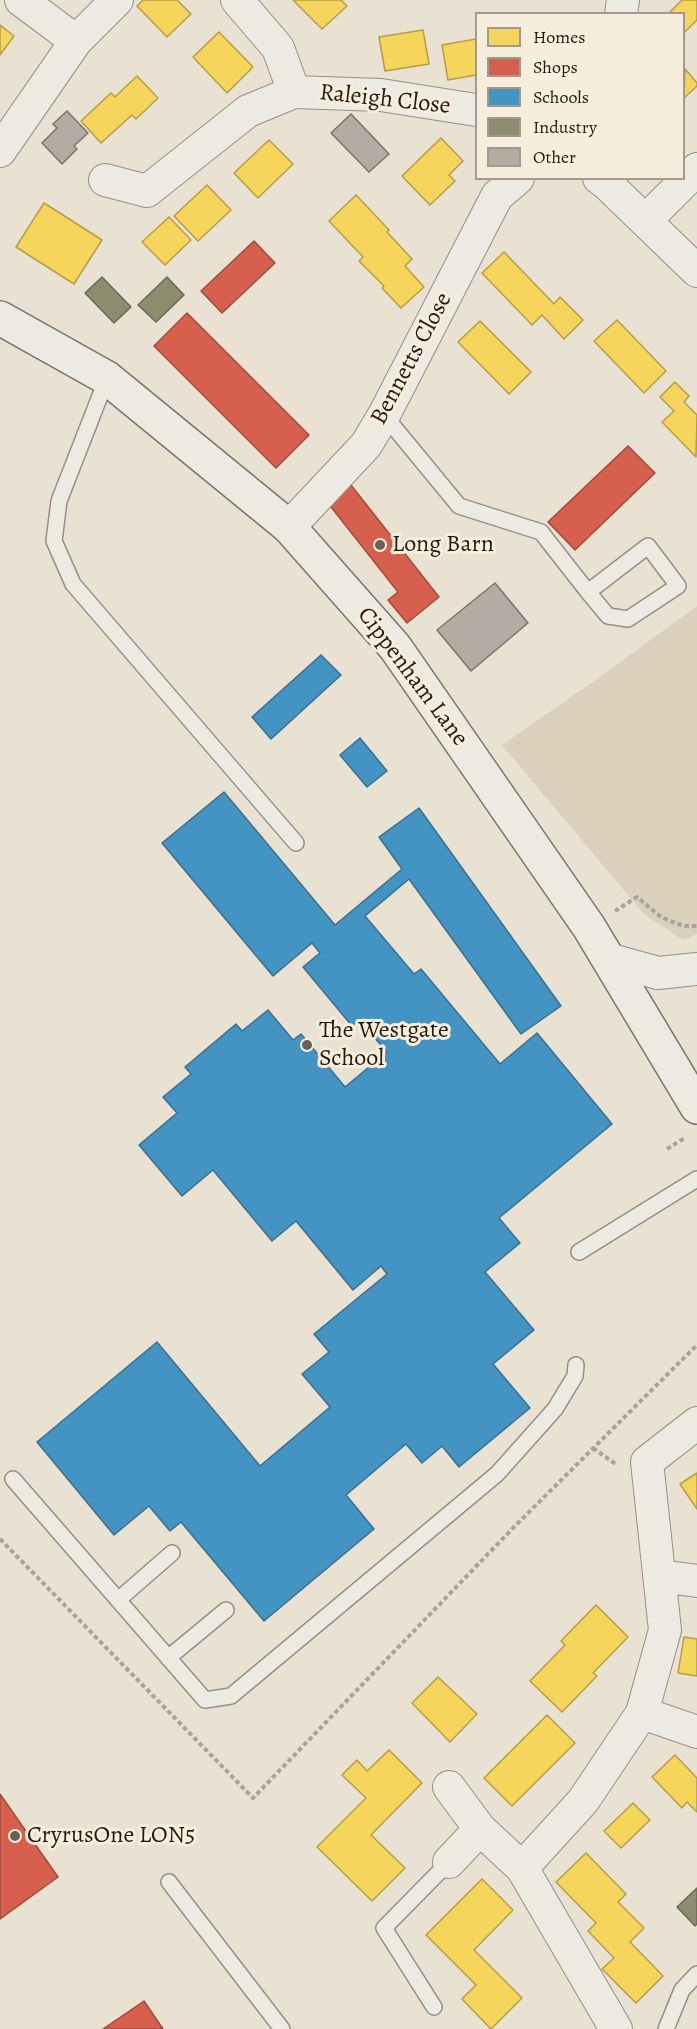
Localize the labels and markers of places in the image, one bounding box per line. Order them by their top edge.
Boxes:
place label: Long Barn [392,531,494,559]
marker: Long Barn [373,538,387,552]
place label: The Westgate School [319,1017,449,1073]
marker: The Westgate School [300,1038,314,1052]
place label: CryrusOne LON5 [27,1822,195,1850]
marker: CryrusOne LON5 [8,1829,22,1843]

